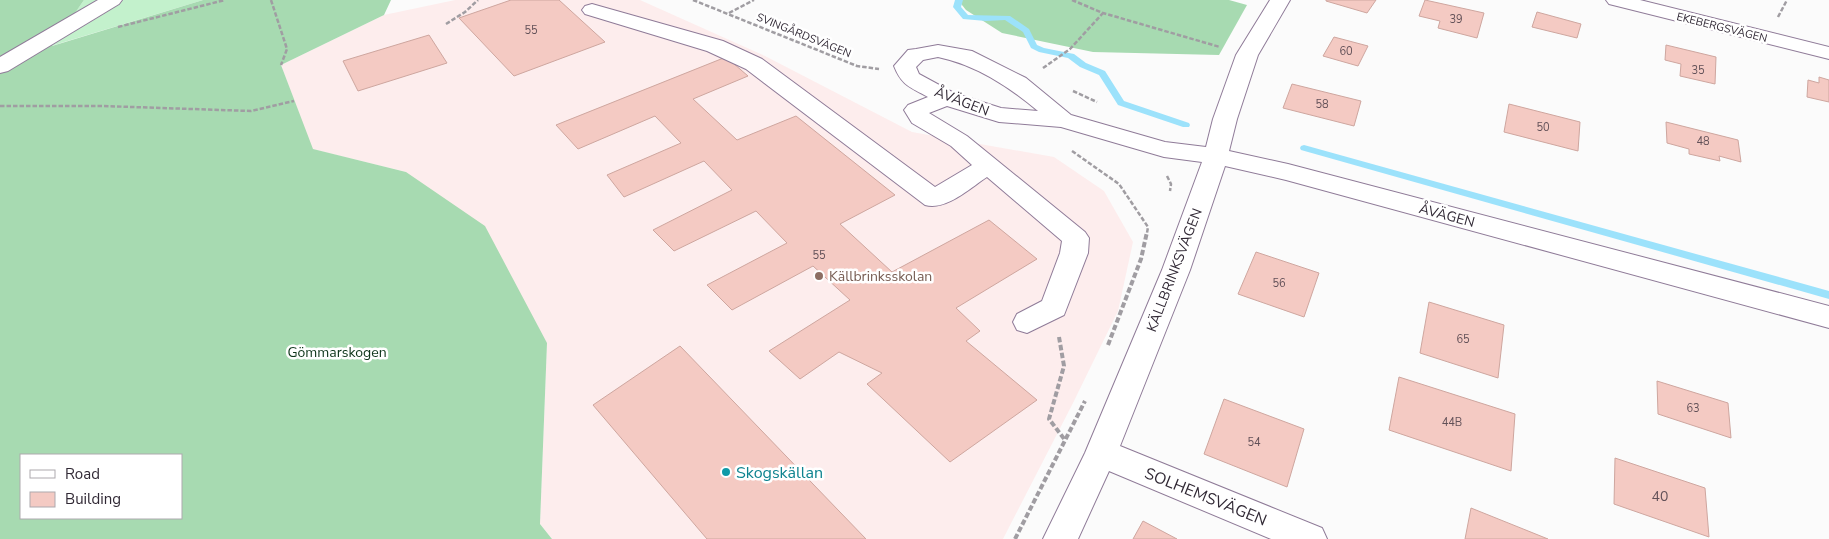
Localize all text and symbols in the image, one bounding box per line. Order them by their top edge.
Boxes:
street label: SVINGÅRDSVÄGEN [754,9,854,61]
street label: EKEBERGSVÄGEN [1675,9,1769,46]
house number: 39 [1449,12,1463,27]
house number: 55 [524,23,538,38]
house number: 60 [1339,44,1353,59]
house number: 35 [1691,63,1705,78]
street label: ÅVÄGEN [932,82,992,121]
house number: 58 [1315,97,1329,112]
house number: 50 [1536,120,1550,135]
house number: 48 [1696,134,1710,149]
street label: ÅVÄGEN [1417,199,1477,232]
street label: KÄLLBRINKSVÄGEN [1142,206,1207,335]
house number: 55 [812,248,826,263]
place label: Källbrinksskolan [829,267,932,286]
marker: Källbrinksskolan [813,270,825,282]
house number: 56 [1272,276,1286,291]
house number: 65 [1456,332,1470,347]
park label: Gömmarskogen [287,343,387,362]
house number: 63 [1686,401,1700,416]
house number: 44B [1442,415,1462,430]
house number: 54 [1247,435,1261,450]
legend [20,454,182,519]
place label: Skogskällan [736,462,823,484]
street label: SOLHEMSVÄGEN [1141,462,1270,531]
text: Road [65,464,100,484]
marker: Skogskällan [720,466,732,478]
house number: 40 [1652,487,1668,506]
text: Building [65,489,121,509]

